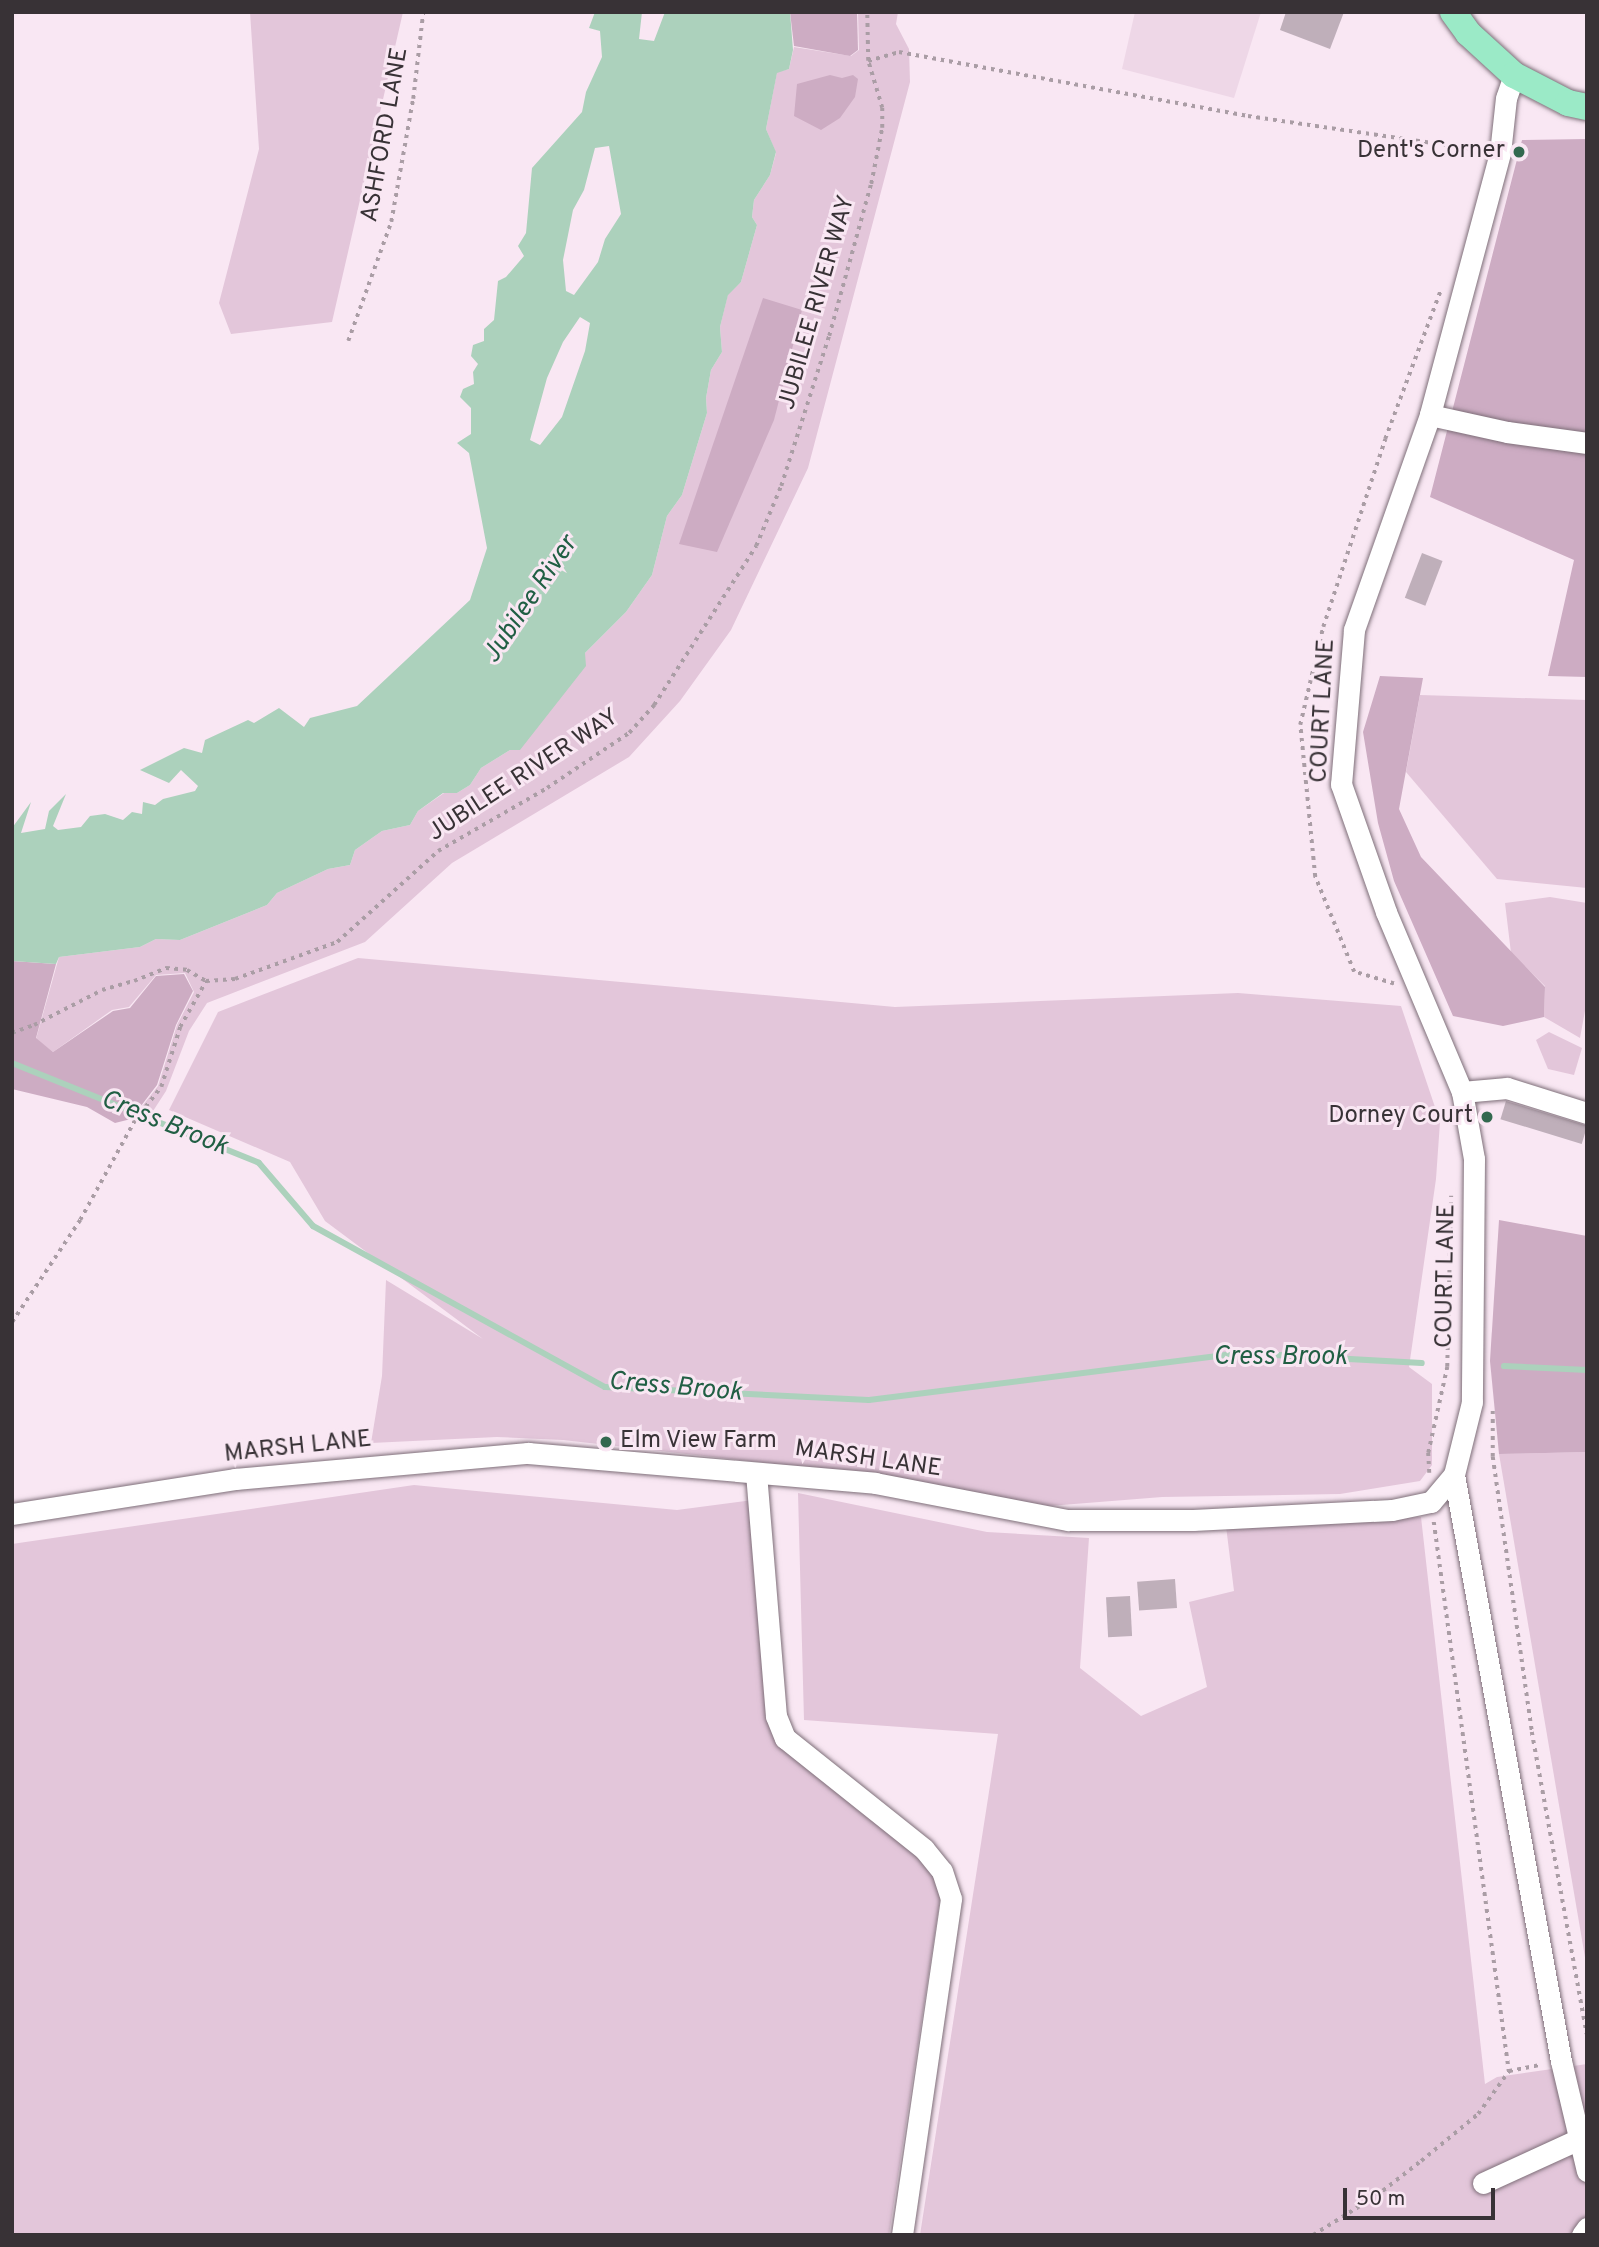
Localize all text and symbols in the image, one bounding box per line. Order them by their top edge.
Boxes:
street label: ASHFORD LANE [356,45,416,225]
place label: Dent's Corner [1357,138,1505,166]
marker: Dent's Corner [1511,144,1527,160]
street label: JUBILEE RIVER WAY [774,192,862,414]
water label: Jubilee River [477,530,585,670]
street label: COURT LANE [1306,638,1342,784]
street label: JUBILEE RIVER WAY [423,703,625,849]
water label: Cress Brook [96,1084,232,1164]
place label: Dorney Court [1328,1103,1473,1131]
marker: Dorney Court [1479,1109,1495,1125]
street label: COURT LANE [1431,1203,1463,1349]
water label: Cress Brook [1213,1342,1347,1374]
water label: Cress Brook [607,1367,743,1409]
street label: MARSH LANE [223,1426,373,1470]
place label: Elm View Farm [620,1428,778,1456]
marker: Elm View Farm [598,1434,614,1450]
street label: MARSH LANE [793,1435,943,1485]
scale bar [1347,2174,1499,2218]
text: 50 m [1356,2186,1405,2213]

